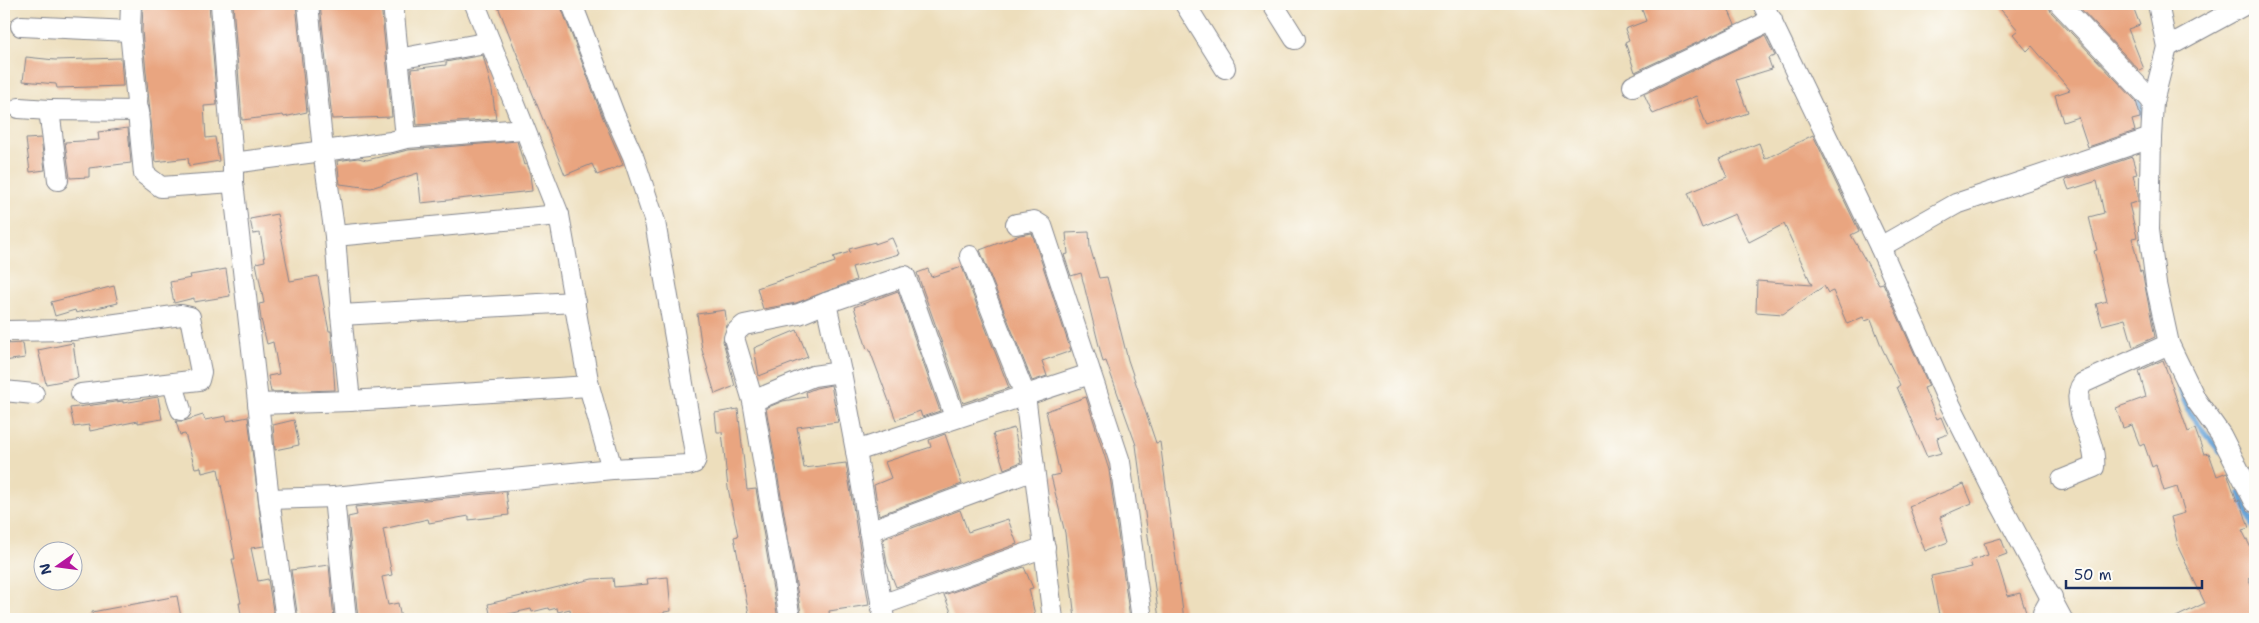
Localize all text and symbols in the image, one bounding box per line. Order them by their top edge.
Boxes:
north arrow [32,540,82,590]
scale bar [2066,558,2203,590]
text: N [35,562,55,577]
text: 50 m [2074,565,2112,585]

